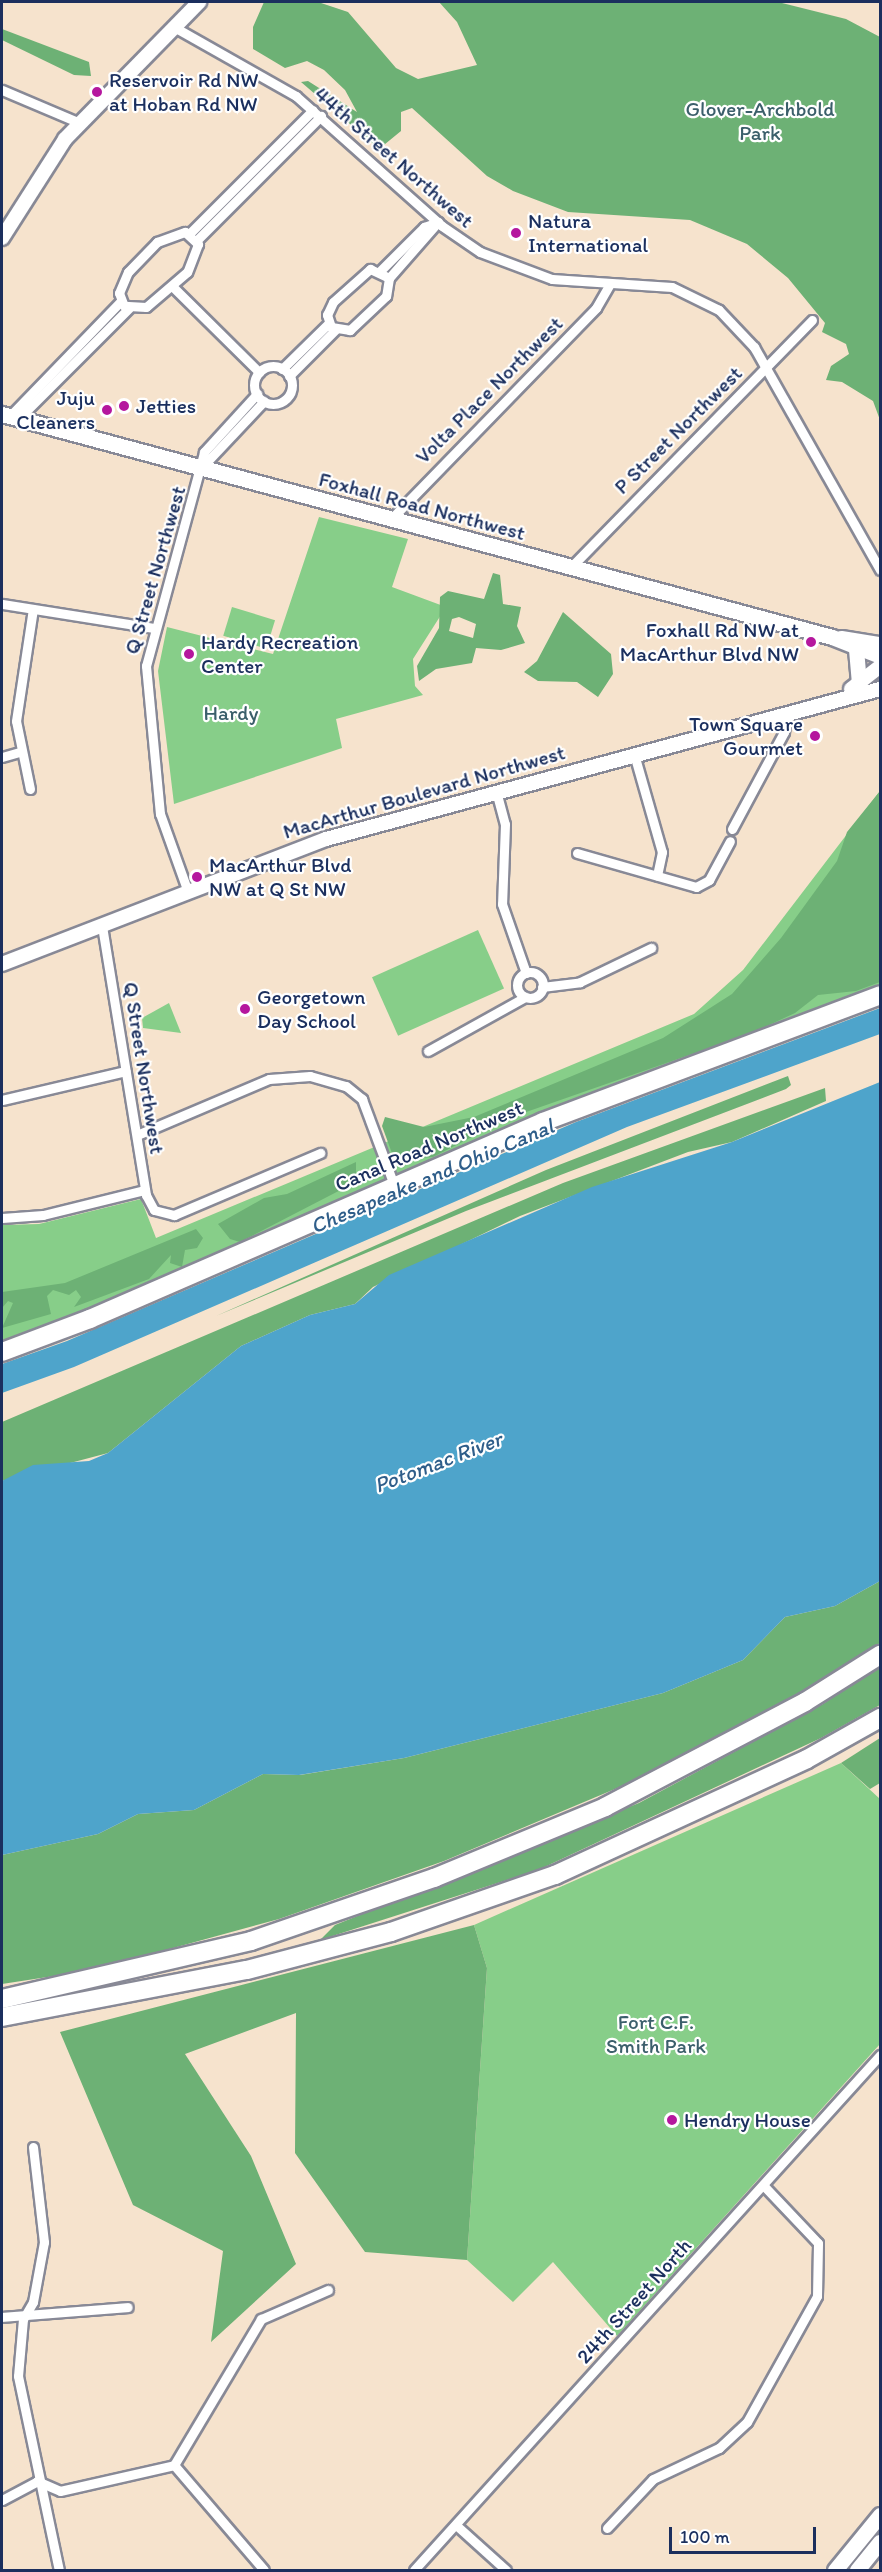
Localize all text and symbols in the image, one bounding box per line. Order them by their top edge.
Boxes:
place label: Reservoir Rd NW at Hoban Rd NW [109,67,259,117]
street label: 44th Street Northwest [309,81,479,233]
marker: Reservoir Rd NW at Hoban Rd NW [90,85,104,99]
park label: Glover-Archbold Park [685,96,835,146]
place label: Natura International [528,208,648,258]
marker: Natura International [509,226,523,240]
street label: Volta Place Northwest [410,311,568,469]
street label: P Street Northwest [609,361,747,499]
place label: Juju Cleaners [16,385,95,435]
place label: Jetties [136,393,196,419]
marker: Jetties [117,399,131,413]
marker: Juju Cleaners [100,403,114,417]
street label: Foxhall Road Northwest [316,466,528,546]
street label: Q Street Northwest [119,483,191,657]
place label: Foxhall Rd NW at MacArthur Blvd NW [620,617,799,667]
place label: Hardy Recreation Center [201,629,358,679]
marker: Foxhall Rd NW at MacArthur Blvd NW [804,635,818,649]
marker: Hardy Recreation Center [182,647,196,661]
park label: Hardy [204,700,258,726]
place label: Town Square Gourmet [690,711,803,761]
marker: Town Square Gourmet [808,729,822,743]
street label: MacArthur Boulevard Northwest [280,740,568,844]
place label: MacArthur Blvd NW at Q St NW [209,852,352,902]
marker: MacArthur Blvd NW at Q St NW [190,870,204,884]
street label: Q Street Northwest [118,980,170,1156]
place label: Georgetown Day School [257,984,365,1034]
marker: Georgetown Day School [238,1002,252,1016]
street label: Canal Road Northwest [332,1095,526,1197]
water label: Chesapeake and Ohio Canal [306,1113,558,1239]
water label: Potomac River [370,1426,506,1498]
park label: Fort C.F. Smith Park [606,2009,706,2059]
place label: Hendry House [684,2107,811,2133]
marker: Hendry House [665,2113,679,2127]
street label: 24th Street North [571,2233,697,2369]
scale bar [672,2515,819,2553]
text: 100 m [680,2526,730,2548]

